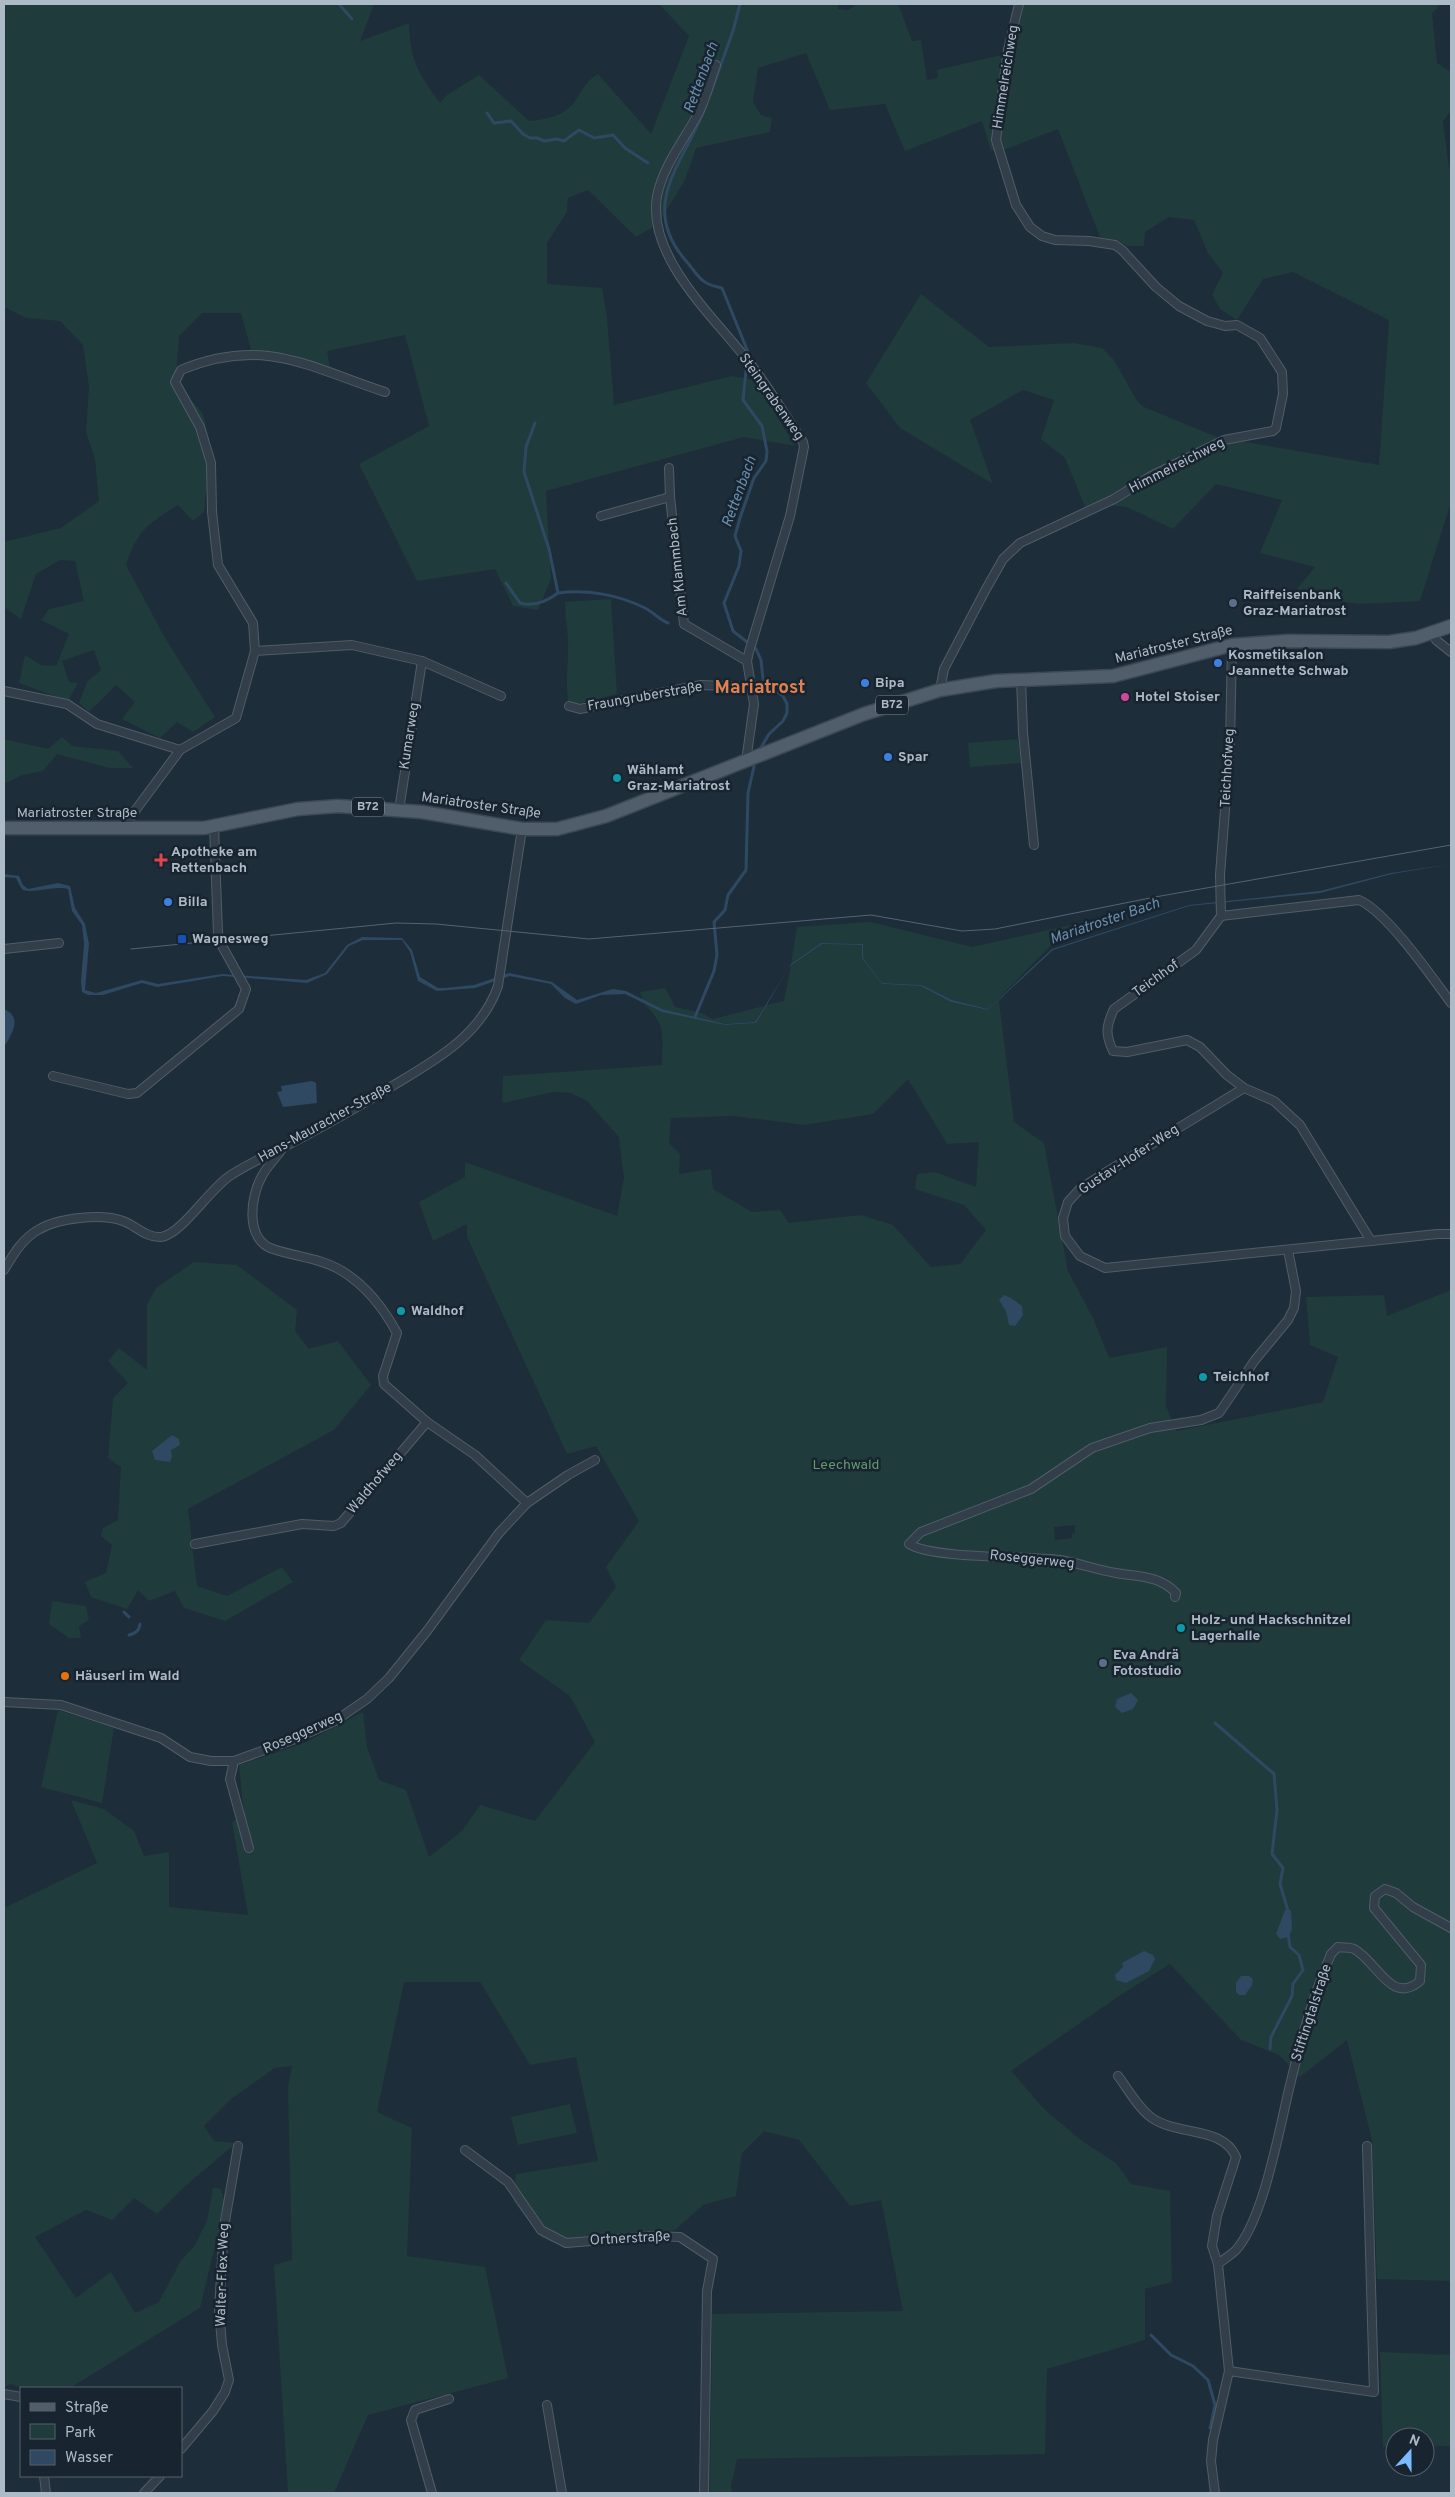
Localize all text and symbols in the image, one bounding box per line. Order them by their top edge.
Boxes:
street label: Himmelreichweg [989,24,1023,130]
water label: Rettenbach [680,40,724,116]
street label: Steingrabenweg [735,350,807,444]
street label: Himmelreichweg [1126,435,1228,497]
water label: Rettenbach [718,454,762,530]
street label: Am Klammbach [664,517,692,617]
place label: Raiffeisenbank Graz-Mariatrost [1243,587,1346,620]
marker: Raiffeisenbank Graz-Mariatrost [1227,597,1239,609]
street label: Mariatroster Straße [1113,622,1235,668]
place label: Kosmetiksalon Jeannette Schwab [1228,647,1349,680]
marker: Kosmetiksalon Jeannette Schwab [1212,657,1224,669]
place label: Bipa [875,675,905,692]
district label: Mariatrost [715,676,805,700]
marker: Bipa [859,677,871,689]
street label: Fraungruberstraße [586,679,704,715]
place label: Hotel Stoiser [1135,689,1220,706]
marker: Hotel Stoiser [1119,691,1131,703]
road number: B72 [876,696,908,714]
street label: Kumarweg [396,701,424,771]
street label: Teichhofweg [1217,728,1239,808]
place label: Spar [898,749,929,766]
marker: Spar [882,751,894,763]
place label: Wählamt Graz-Mariatrost [627,762,730,795]
marker: Wählamt Graz-Mariatrost [611,772,623,784]
street label: Mariatroster Straße [420,789,542,823]
road number: B72 [352,798,384,816]
street label: Mariatroster Straße [17,805,137,822]
place label: Apotheke am Rettenbach [171,844,257,877]
marker: Apotheke am Rettenbach [155,854,167,866]
place label: Billa [178,894,208,911]
water label: Mariatroster Bach [1048,894,1162,950]
marker: Billa [162,896,174,908]
place label: Wagnesweg [192,931,268,948]
marker: Wagnesweg [176,933,188,945]
street label: Teichhof [1129,956,1183,1002]
street label: Hans-Mauracher-Straße [255,1079,395,1167]
street label: Gustav-Hofer-Weg [1076,1121,1182,1199]
place label: Waldhof [411,1303,463,1320]
marker: Waldhof [395,1305,407,1317]
place label: Teichhof [1213,1369,1269,1386]
marker: Teichhof [1197,1371,1209,1383]
street label: Waldhofweg [344,1448,406,1518]
park label: Leechwald [813,1457,879,1474]
street label: Roseggerweg [989,1547,1075,1573]
place label: Holz- und Hackschnitzel Lagerhalle [1191,1612,1351,1645]
marker: Holz- und Hackschnitzel Lagerhalle [1175,1622,1187,1634]
place label: Eva Andrä Fotostudio [1113,1647,1182,1680]
marker: Eva Andrä Fotostudio [1097,1657,1109,1669]
place label: Häuserl im Wald [75,1668,180,1685]
marker: Häuserl im Wald [59,1670,71,1682]
street label: Roseggerweg [261,1708,345,1758]
street label: Stiftingtalstraße [1288,1962,1336,2064]
street label: Walter-Flex-Weg [213,2223,233,2327]
street label: Ortnerstraße [589,2228,671,2250]
legend [20,2387,182,2477]
text: Straße [65,2399,109,2418]
text: Park [65,2424,96,2443]
north arrow [1385,2427,1435,2477]
text: N [1406,2432,1422,2451]
text: Wasser [65,2449,113,2468]

